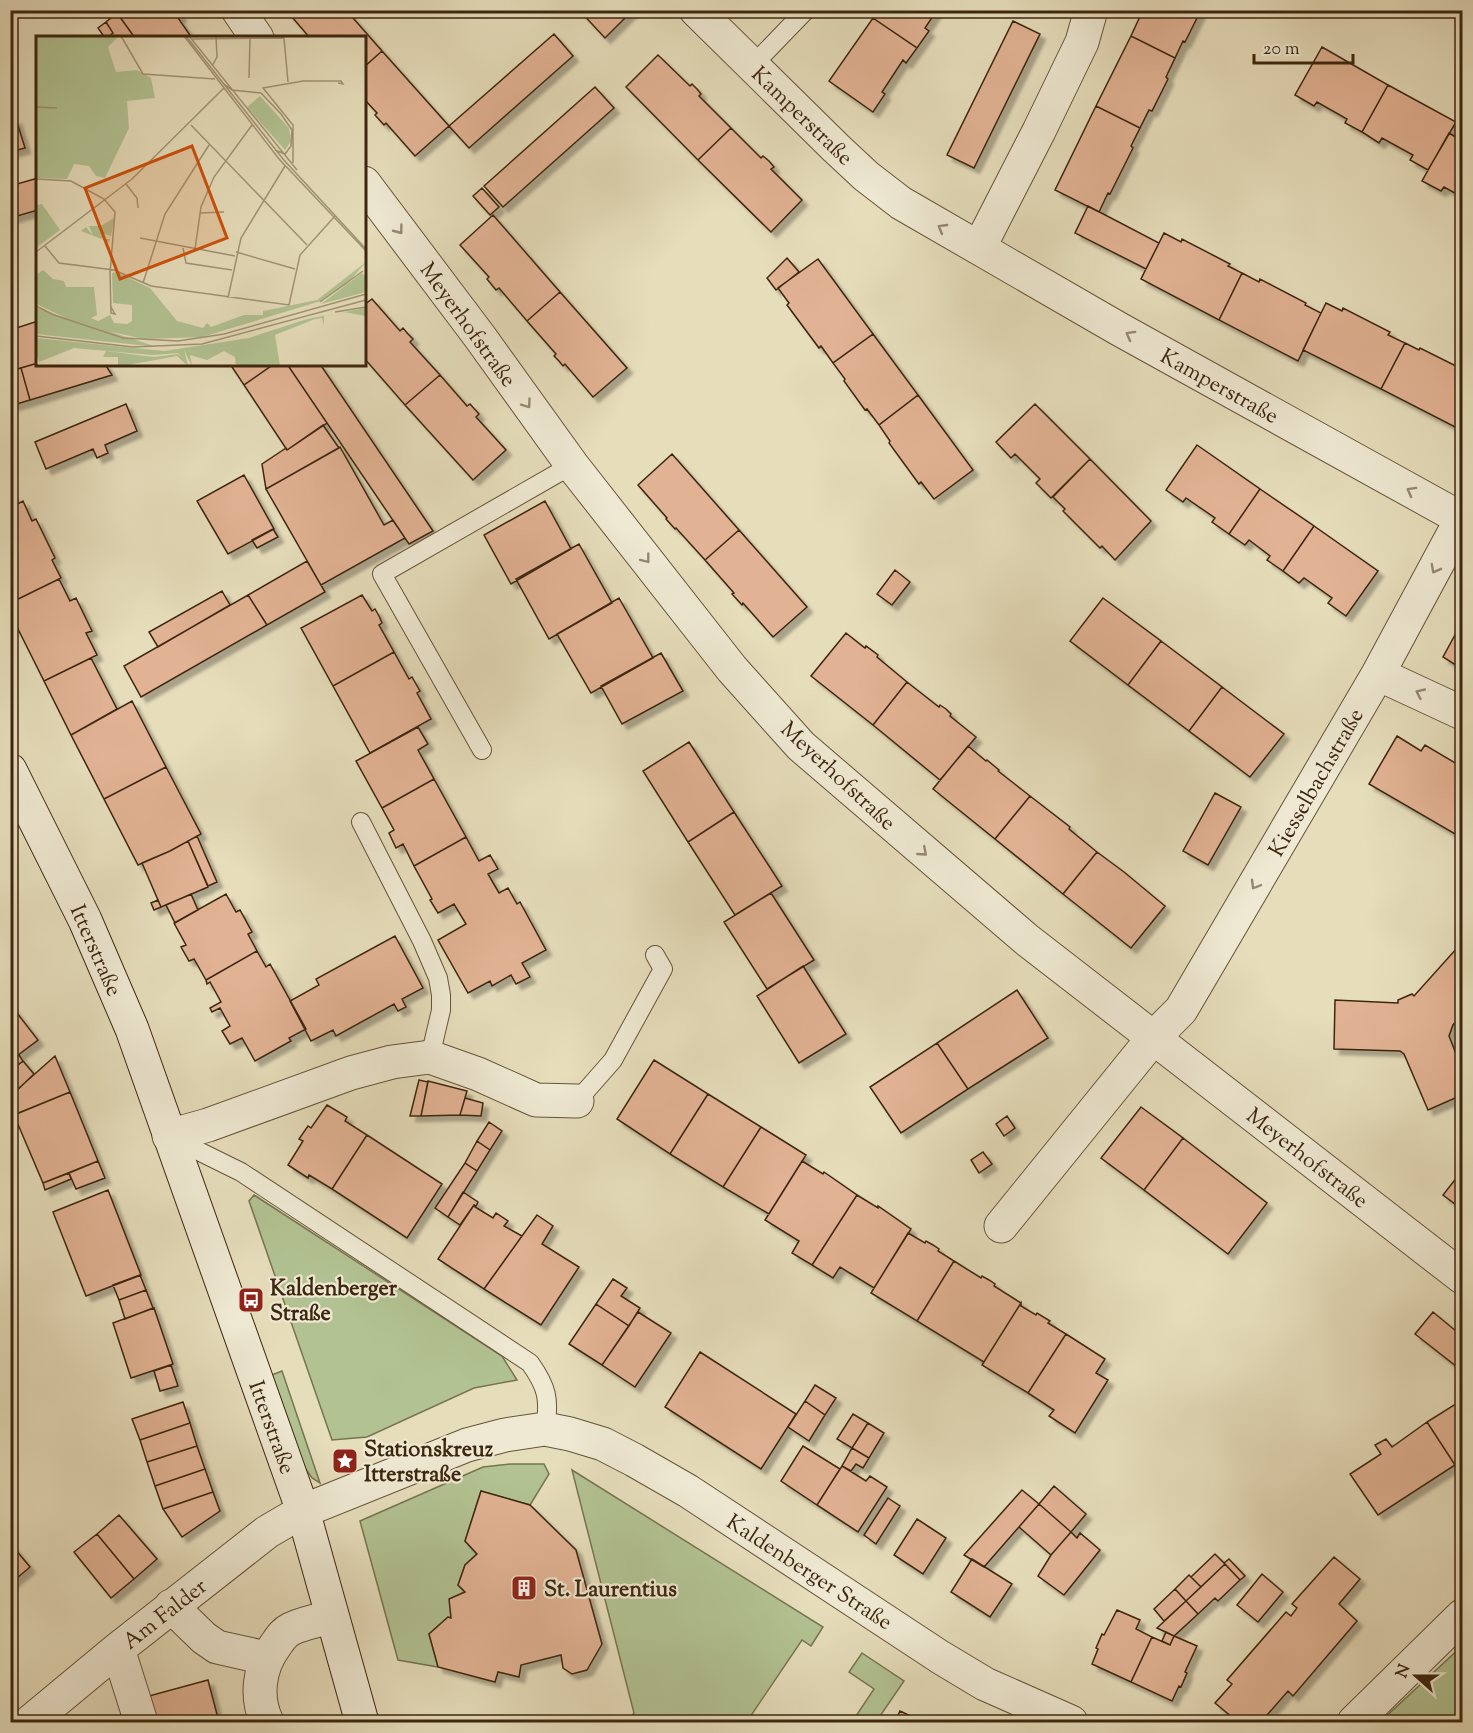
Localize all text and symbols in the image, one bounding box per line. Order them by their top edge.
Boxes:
scale bar [1254,27,1353,65]
inset map [36,36,366,366]
text: 20 m [1263,37,1300,63]
street label: Kamperstraße [743,60,859,174]
one-way arrow [392,223,403,234]
one-way arrow [938,224,949,235]
street label: Meyerhofstraße [410,257,523,395]
one-way arrow [1126,331,1136,342]
street label: Kamperstraße [1153,342,1284,433]
one-way arrow [520,397,531,408]
one-way arrow [1407,486,1417,498]
one-way arrow [638,552,649,563]
one-way arrow [1431,563,1442,574]
one-way arrow [1416,689,1427,701]
street label: Kiesselbachstraße [1262,703,1373,864]
street label: Meyerhofstraße [772,715,902,839]
one-way arrow [916,845,927,856]
one-way arrow [1251,879,1262,889]
street label: Itterstraße [60,900,129,1002]
street label: Meyerhofstraße [1238,1101,1374,1217]
place label: Kaldenberger Straße [270,1274,398,1331]
bus stop icon: Kaldenberger Straße [236,1285,266,1315]
street label: Itterstraße [239,1377,302,1479]
place label: Stationskreuz Itterstraße [364,1435,494,1492]
place icon: Stationskreuz Itterstraße [330,1446,360,1476]
street label: Kaldenberger Straße [719,1508,898,1639]
street label: Am Falder [117,1572,215,1659]
building icon: St. Laurentius [509,1573,539,1603]
place label: St. Laurentius [544,1575,677,1607]
north arrow [1386,1646,1446,1706]
text: N [1391,1661,1417,1682]

